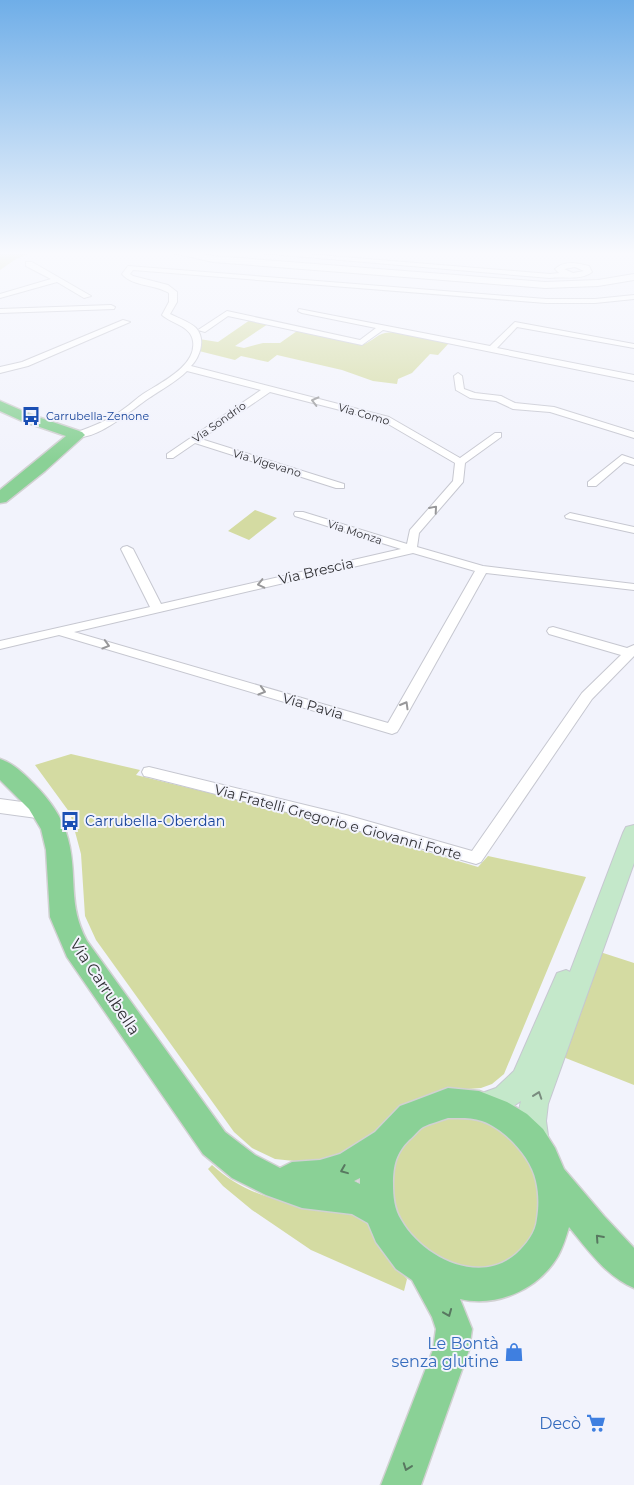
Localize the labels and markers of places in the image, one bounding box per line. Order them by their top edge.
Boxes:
bus stop icon: Carrubella-Zenone [20,405,42,427]
place label: Carrubella-Zenone [46,409,149,423]
bus stop icon: Carrubella-Oberdan [59,810,81,832]
place label: Carrubella-Oberdan [85,812,225,830]
place label: Le Bontà senza glutine [392,1334,499,1371]
shop icon: Le Bontà senza glutine [503,1341,525,1363]
supermarket icon: Decò [585,1412,607,1434]
place label: Decò [539,1414,581,1433]

